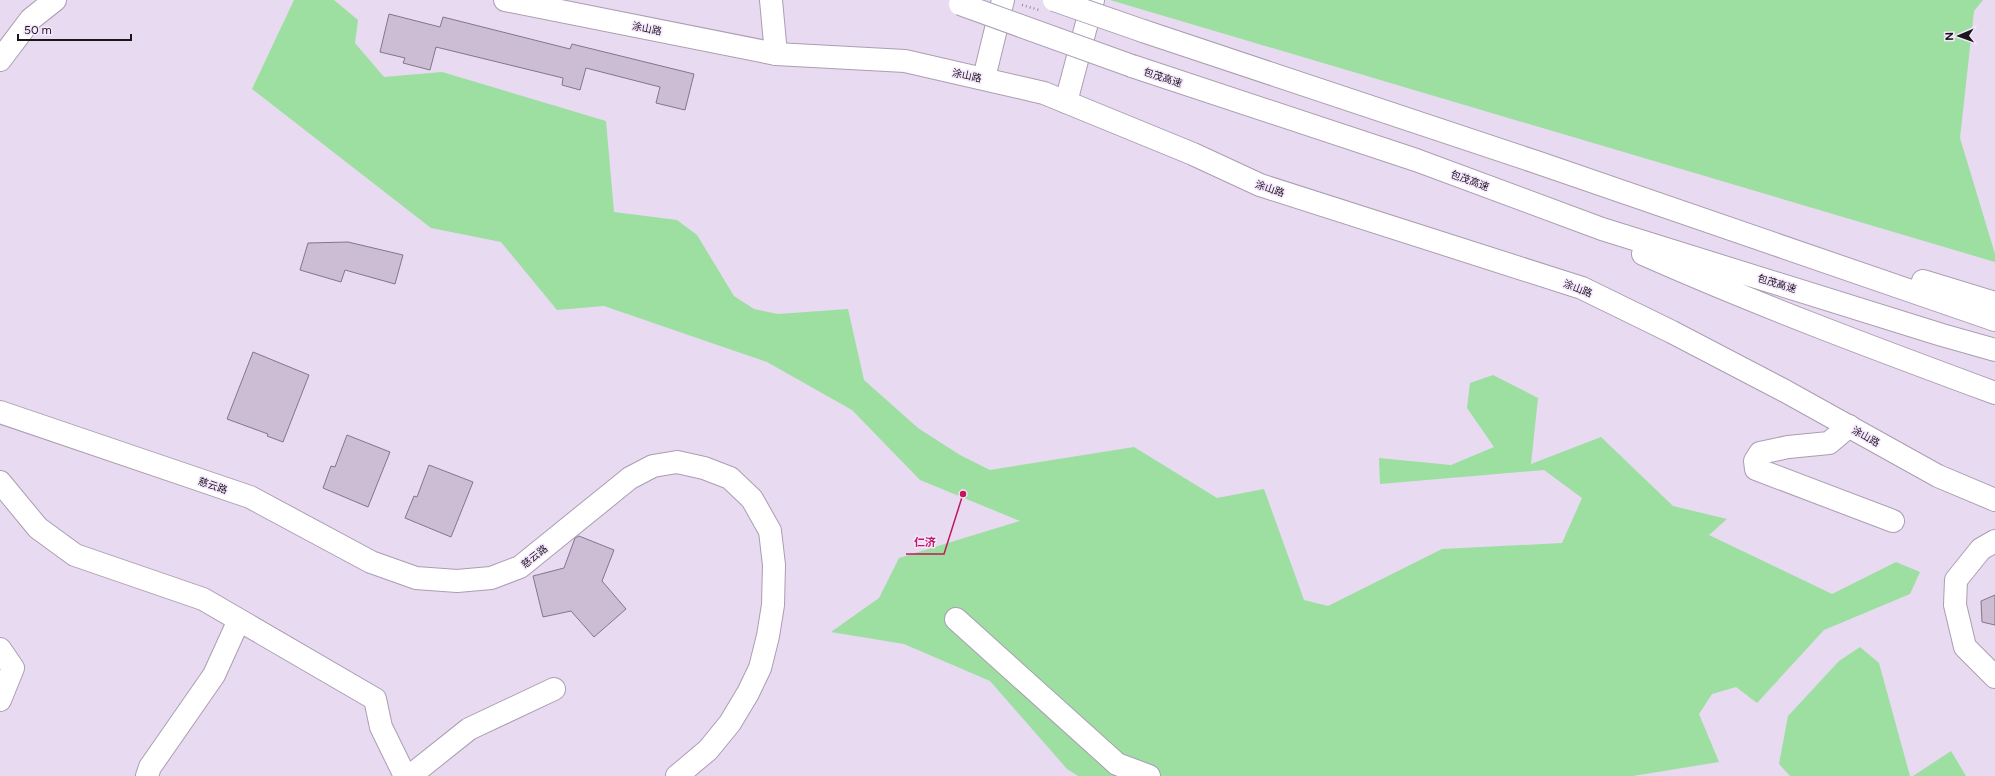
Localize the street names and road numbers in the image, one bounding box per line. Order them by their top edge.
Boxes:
street label: 涂山路 [631,19,663,38]
street label: 包茂高速 [1142,65,1184,90]
street label: 涂山路 [951,66,983,85]
street label: 包茂高速 [1449,168,1491,193]
street label: 涂山路 [1254,177,1286,200]
street label: 包茂高速 [1756,271,1798,296]
street label: 涂山路 [1561,277,1594,300]
street label: 涂山路 [1849,423,1882,449]
street label: 慈云路 [197,474,229,497]
street label: 慈云路 [518,542,550,571]

